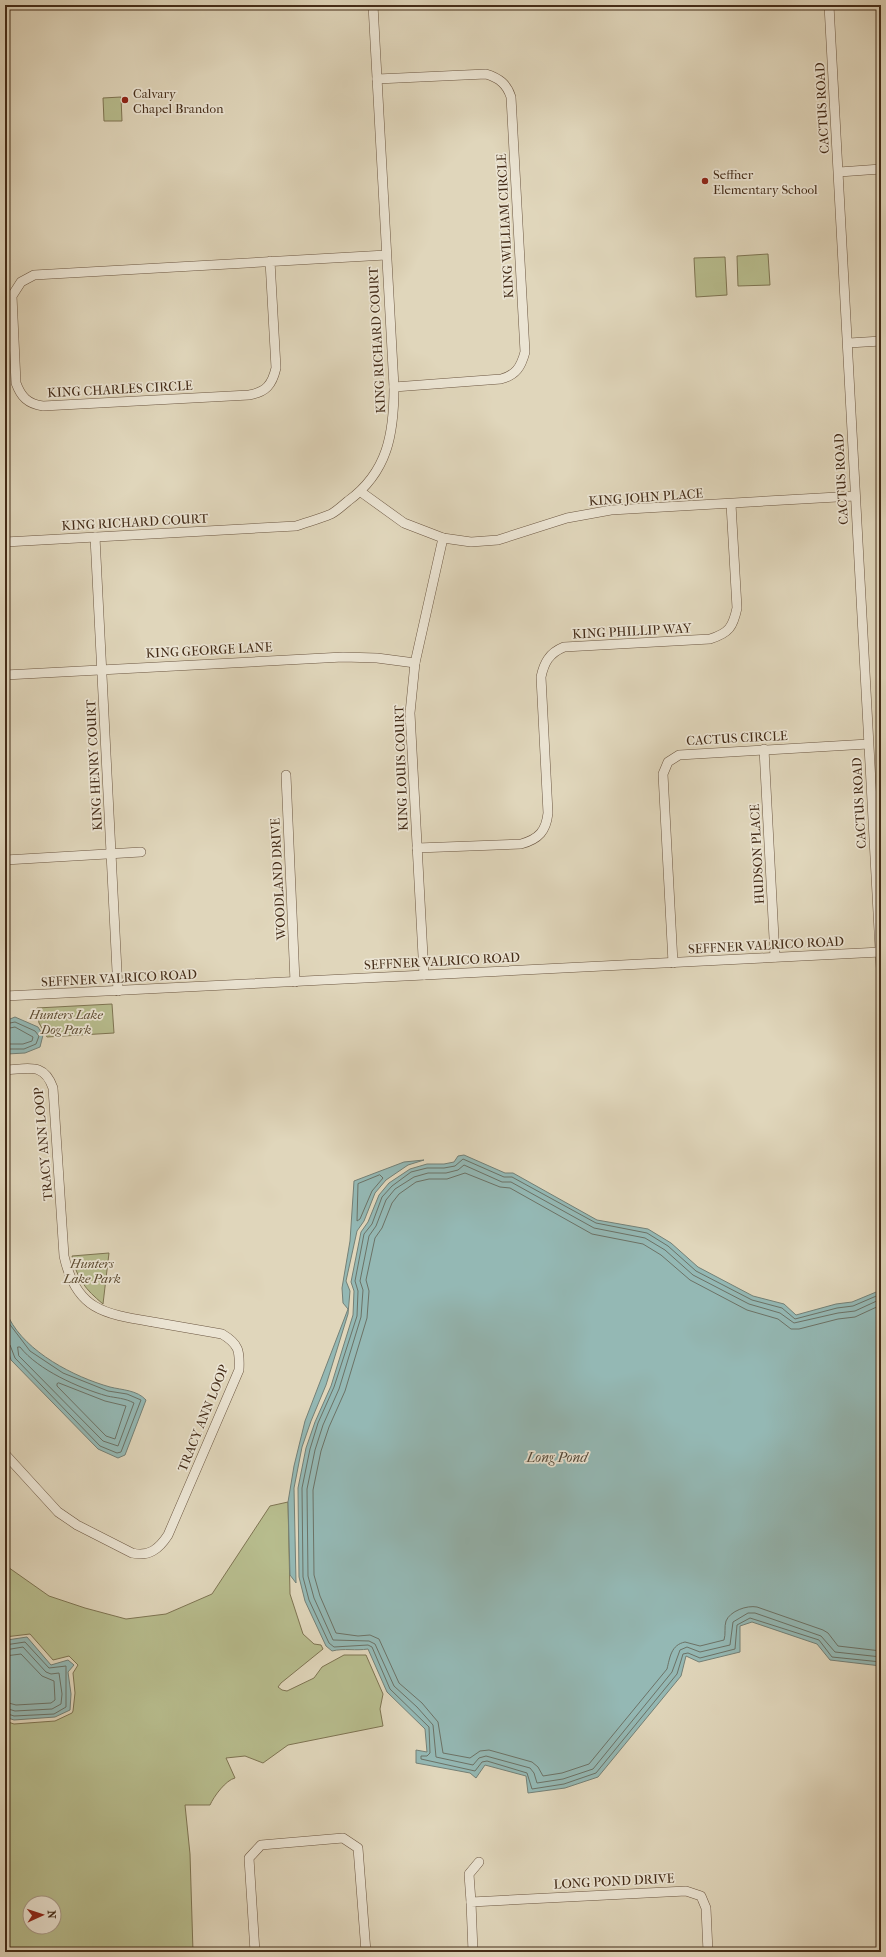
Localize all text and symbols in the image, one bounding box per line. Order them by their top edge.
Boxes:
street label: CACTUS ROAD [812,62,832,154]
place label: Calvary Chapel Brandon [133,86,224,116]
marker: Calvary Chapel Brandon [120,95,130,105]
street label: KING WILLIAM CIRCLE [494,153,516,299]
place label: Seffner Elementary School [713,167,818,197]
marker: Seffner Elementary School [700,176,710,186]
street label: KING RICHARD COURT [366,266,388,414]
street label: KING CHARLES CIRCLE [47,378,193,400]
street label: CACTUS ROAD [831,433,851,525]
street label: KING JOHN PLACE [588,486,704,508]
street label: KING RICHARD COURT [61,511,209,533]
street label: KING PHILLIP WAY [572,620,693,642]
street label: KING GEORGE LANE [145,639,273,661]
street label: KING HENRY COURT [83,699,105,831]
street label: KING LOUIS COURT [391,705,411,831]
street label: CACTUS CIRCLE [686,728,788,748]
street label: CACTUS ROAD [849,757,869,849]
street label: HUDSON PLACE [747,803,767,905]
street label: WOODLAND DRIVE [267,817,289,941]
street label: SEFFNER VALRICO ROAD [688,933,844,957]
street label: SEFFNER VALRICO ROAD [364,949,520,973]
street label: SEFFNER VALRICO ROAD [41,966,197,990]
park label: Hunters Lake Dog Park [28,1007,103,1037]
street label: TRACY ANN LOOP [31,1087,55,1201]
park label: Hunters Lake Park [62,1256,121,1286]
street label: TRACY ANN LOOP [175,1362,231,1474]
water label: Long Pond [526,1449,589,1466]
street label: LONG POND DRIVE [553,1870,675,1892]
north arrow [22,1895,62,1935]
text: N [45,1910,58,1920]

